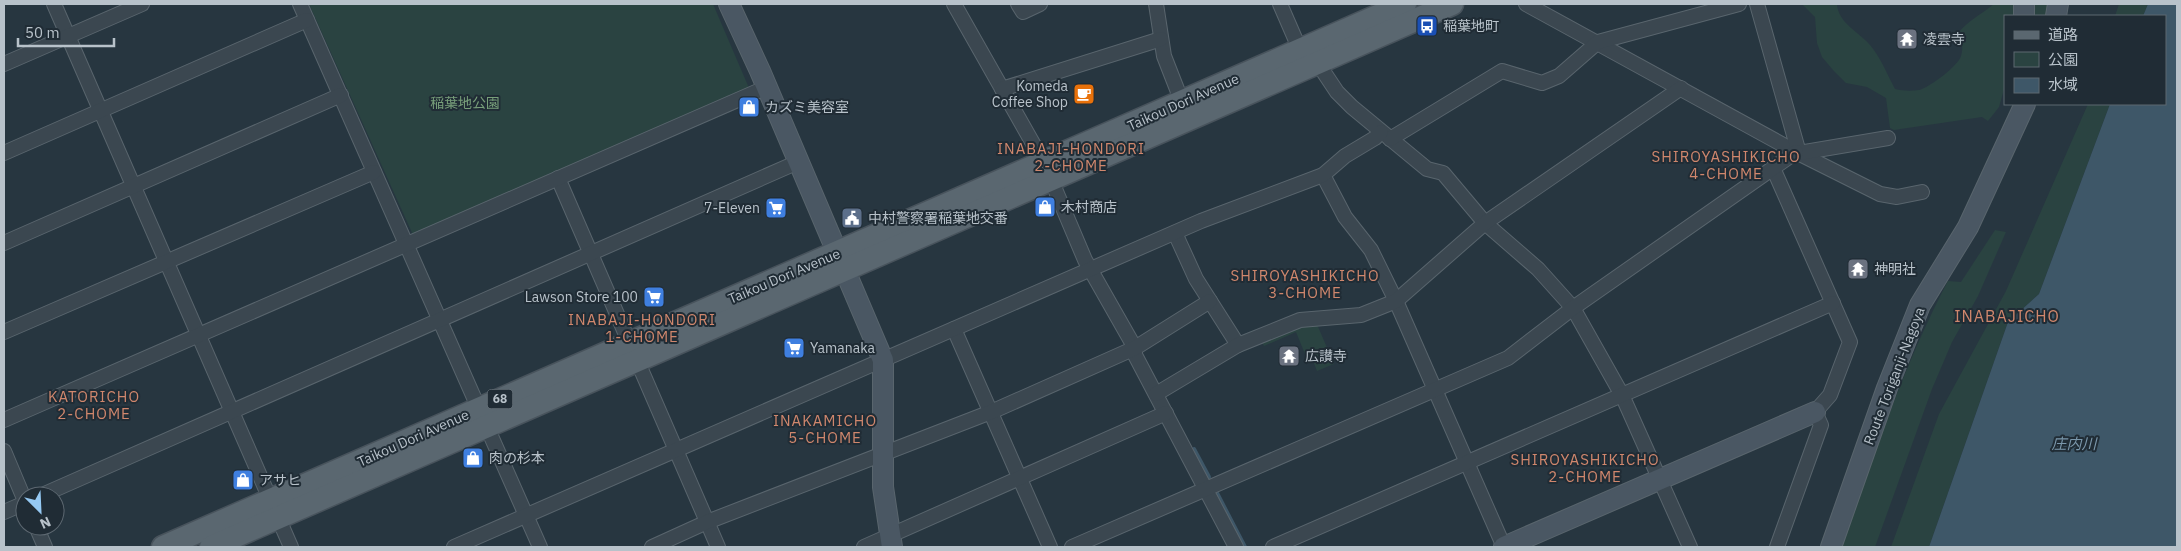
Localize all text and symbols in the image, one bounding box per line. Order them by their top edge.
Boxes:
bus stop icon: 稲葉地町 [1415,14,1439,38]
scale bar [18,15,114,47]
legend [2004,15,2166,105]
place label: 稲葉地町 [1443,17,1499,35]
text: 50 m [25,23,60,42]
text: 道路 [2048,25,2078,44]
temple icon: 凌雲寺 [1895,27,1919,51]
place label: 凌雲寺 [1923,30,1965,48]
text: 公園 [2048,50,2078,69]
street label: Taikou Dori Avenue [1124,69,1242,135]
text: 水域 [2048,75,2078,94]
place label: Komeda Coffee Shop [992,77,1069,111]
cafe icon: Komeda Coffee Shop [1072,82,1096,106]
park label: 稲葉地公園 [430,94,500,112]
shop icon: カズミ美容室 [737,95,761,119]
place label: カズミ美容室 [765,98,849,116]
district label: INABAJI-HONDORI 2-CHOME [997,139,1145,175]
district label: SHIROYASHIKICHO 4-CHOME [1652,147,1801,183]
shop icon: 木村商店 [1033,195,1057,219]
supermarket icon: 7-Eleven [764,196,788,220]
place label: 木村商店 [1061,198,1117,216]
place label: 7-Eleven [704,199,760,217]
public building icon: 中村警察署稲葉地交番 [840,206,864,230]
place label: 中村警察署稲葉地交番 [868,209,1008,227]
street label: Taikou Dori Avenue [725,244,843,308]
temple icon: 神明社 [1846,257,1870,281]
place label: 神明社 [1874,260,1916,278]
district label: SHIROYASHIKICHO 3-CHOME [1231,266,1380,302]
supermarket icon: Lawson Store 100 [642,285,666,309]
place label: Lawson Store 100 [525,288,638,306]
street label: Route Toriganji-Nagoya [1859,304,1929,447]
district label: INABAJICHO [1954,306,2060,326]
district label: INABAJI-HONDORI 1-CHOME [568,310,716,346]
supermarket icon: Yamanaka [782,336,806,360]
place label: Yamanaka [810,339,876,357]
temple icon: 広讃寺 [1277,344,1301,368]
place label: 広讃寺 [1305,347,1347,365]
district label: KATORICHO 2-CHOME [48,387,140,423]
road number: 68 [488,389,512,408]
street label: Taikou Dori Avenue [354,405,472,471]
district label: INAKAMICHO 5-CHOME [773,411,877,447]
water label: 庄内川 [2051,434,2098,453]
shop icon: 肉の杉本 [461,446,485,470]
place label: 肉の杉本 [489,449,545,467]
district label: SHIROYASHIKICHO 2-CHOME [1511,450,1660,486]
shop icon: アサヒ [231,468,255,492]
place label: アサヒ [259,471,301,489]
north arrow [15,486,65,536]
text: N [37,513,54,533]

